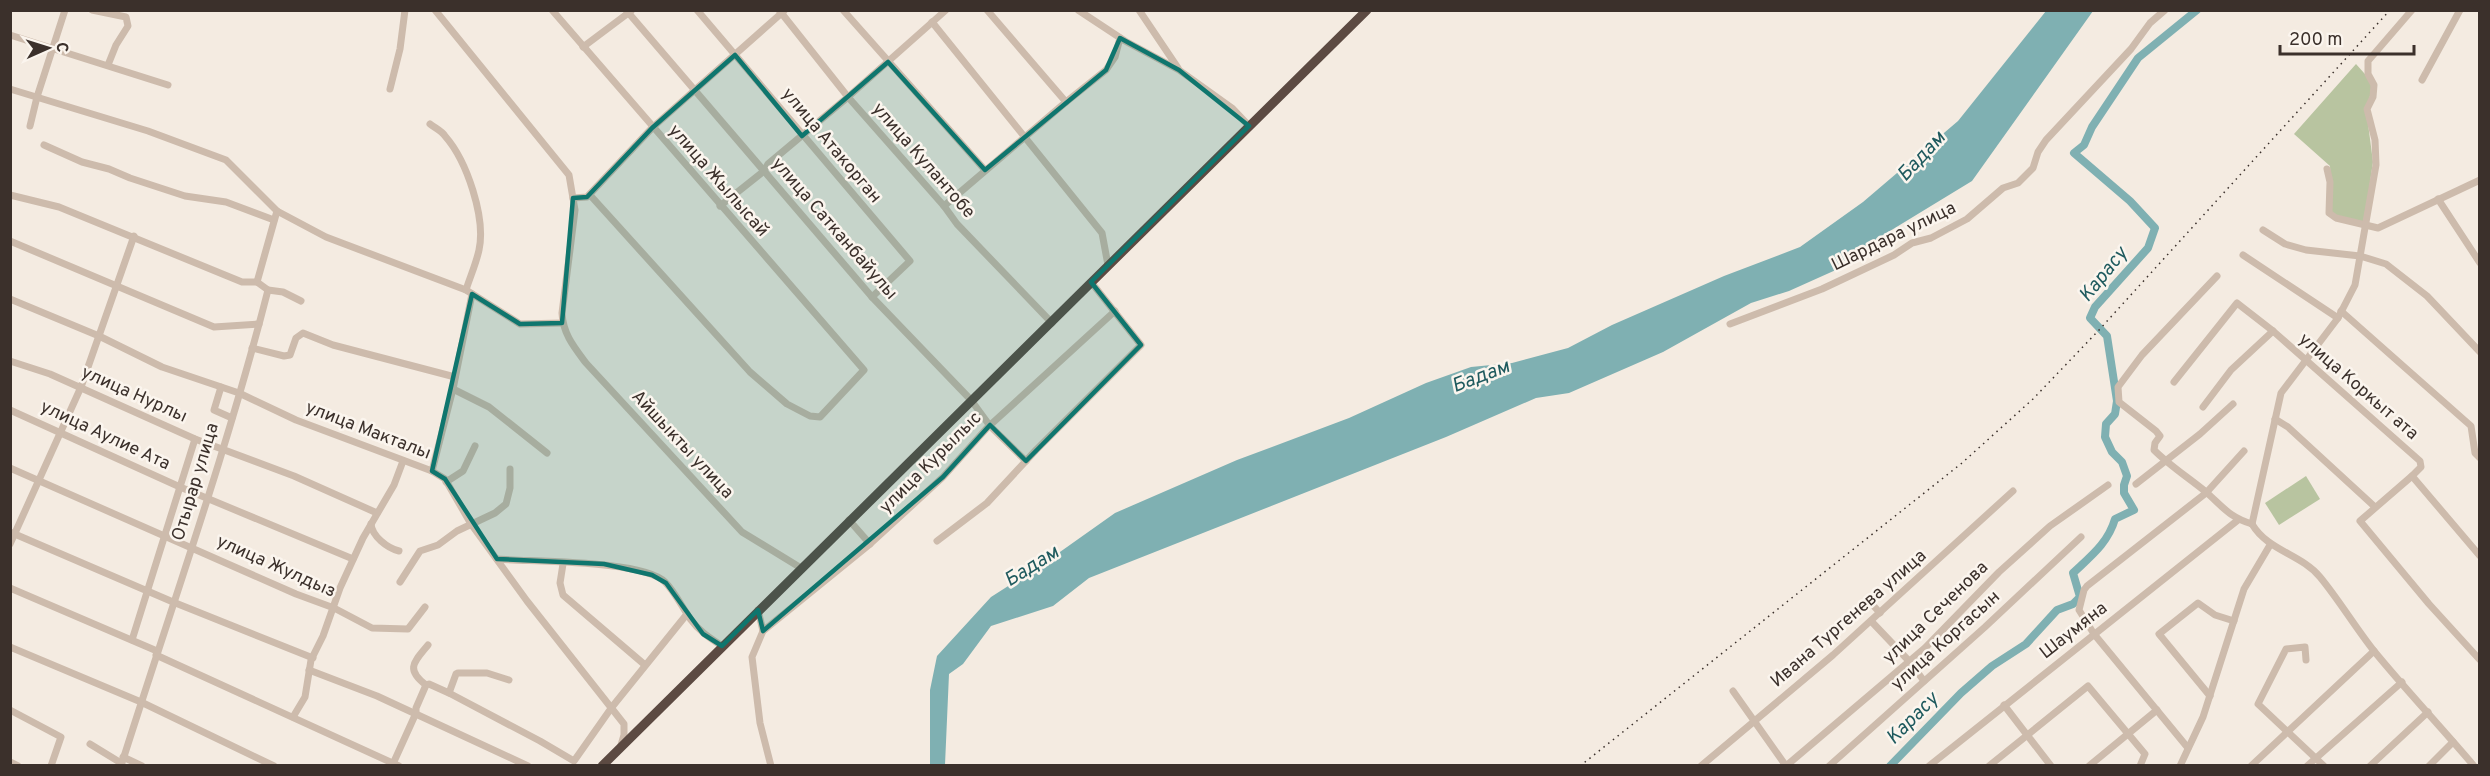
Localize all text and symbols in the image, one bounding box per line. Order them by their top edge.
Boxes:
north arrow [18,18,78,78]
scale bar [2280,18,2414,56]
text: 200 m [2289,29,2342,52]
text: С [51,42,71,53]
street label: улица Атакорган [776,84,886,208]
street label: улица Кулантобе [866,98,980,224]
street label: улица Жылысай [663,120,773,242]
water label: Бадам [1892,126,1952,188]
street label: улица Сатканбайулы [766,153,902,305]
street label: Шардара улица [1828,197,1960,277]
water label: Карасу [2074,241,2135,308]
street label: улица Коркыт ата [2293,328,2423,446]
water label: Бадам [1448,354,1514,400]
street label: улица Нурлы [77,361,191,429]
street label: Айшыкты улица [626,386,738,504]
street label: улица Аулие Ата [36,396,174,476]
street label: улица Макталы [302,396,434,466]
street label: улица Курылыс [875,407,987,519]
street label: Отырар улица [167,420,225,544]
street label: улица Жулдыз [213,530,339,604]
water label: Бадам [1000,540,1065,594]
street label: Ивана Тургенева улица [1766,545,1932,693]
street label: улица Сеченова [1878,557,1994,669]
street label: улица Коргасын [1887,586,2005,696]
street label: Шаумяна [2035,597,2113,665]
water label: Карасу [1881,686,1946,751]

